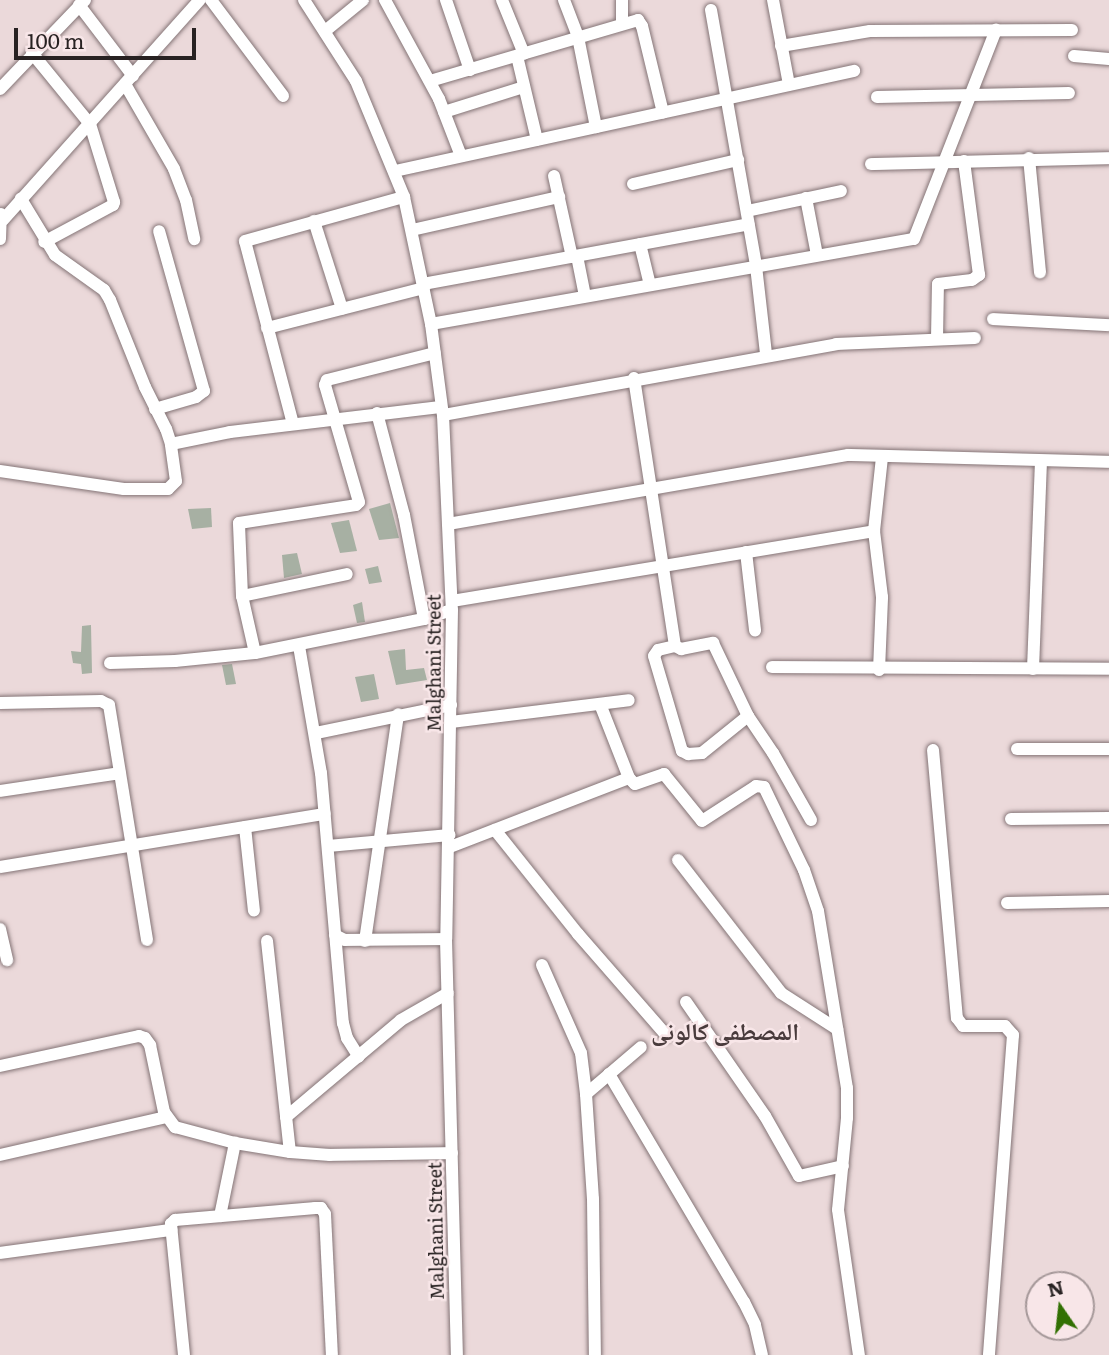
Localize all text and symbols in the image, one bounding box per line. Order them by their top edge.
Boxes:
scale bar [18,14,200,58]
text: 100 m [27,24,84,55]
street label: Malghani Street [423,594,445,732]
district label: المصطفی کالونی [651,1016,799,1044]
street label: Malghani Street [424,1162,448,1300]
north arrow [1025,1271,1095,1341]
text: N [1044,1272,1067,1303]

